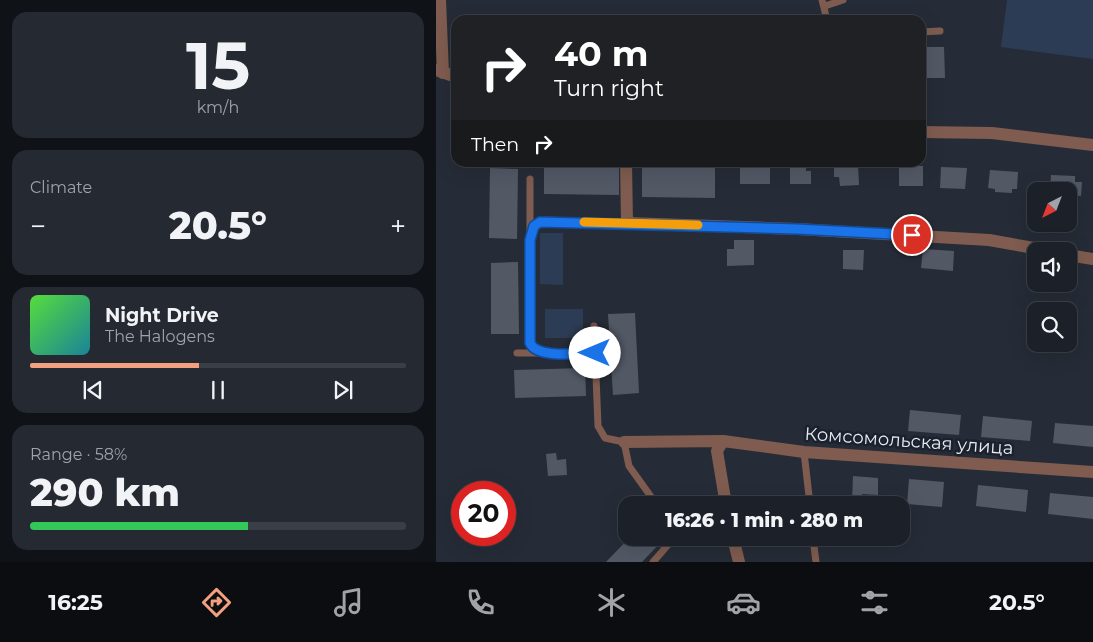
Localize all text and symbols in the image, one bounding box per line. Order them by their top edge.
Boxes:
text: 15 [186,26,250,105]
text: 40 m [554,32,649,75]
icon: right [471,35,536,100]
text: Turn right [554,75,664,102]
text: km/h [197,98,239,117]
icon: right [529,130,557,158]
text: Then [471,133,519,156]
text: Climate [30,178,92,197]
north arrow [1027,182,1077,232]
map controls [1027,182,1077,352]
text: 20.5° [169,202,267,249]
text: − [30,209,46,243]
text: + [390,209,406,243]
pin [891,214,933,256]
icon: arrive [898,221,926,249]
button: sound [1027,242,1077,292]
button: search [1027,302,1077,352]
text: Night Drive [105,304,219,327]
position arrow [568,326,620,378]
text: The Halogens [105,327,215,346]
icon: previous [79,376,107,404]
icon: pause [204,376,232,404]
icon: next [329,376,357,404]
street label: Комсомольская улица [804,423,1014,459]
text: Range · 58% [30,445,127,464]
text: 290 km [30,469,180,516]
speed limit sign: 20 [451,481,516,546]
text: 16:26 · 1 min · 280 m [665,509,863,532]
icon: directions [199,585,234,620]
icon: music [331,585,366,620]
icon: phone [463,585,498,620]
icon: climate [594,585,629,620]
icon: car [726,585,761,620]
icon: filters [857,585,892,620]
text: 16:25 [48,589,103,616]
text: 20.5° [989,589,1045,616]

